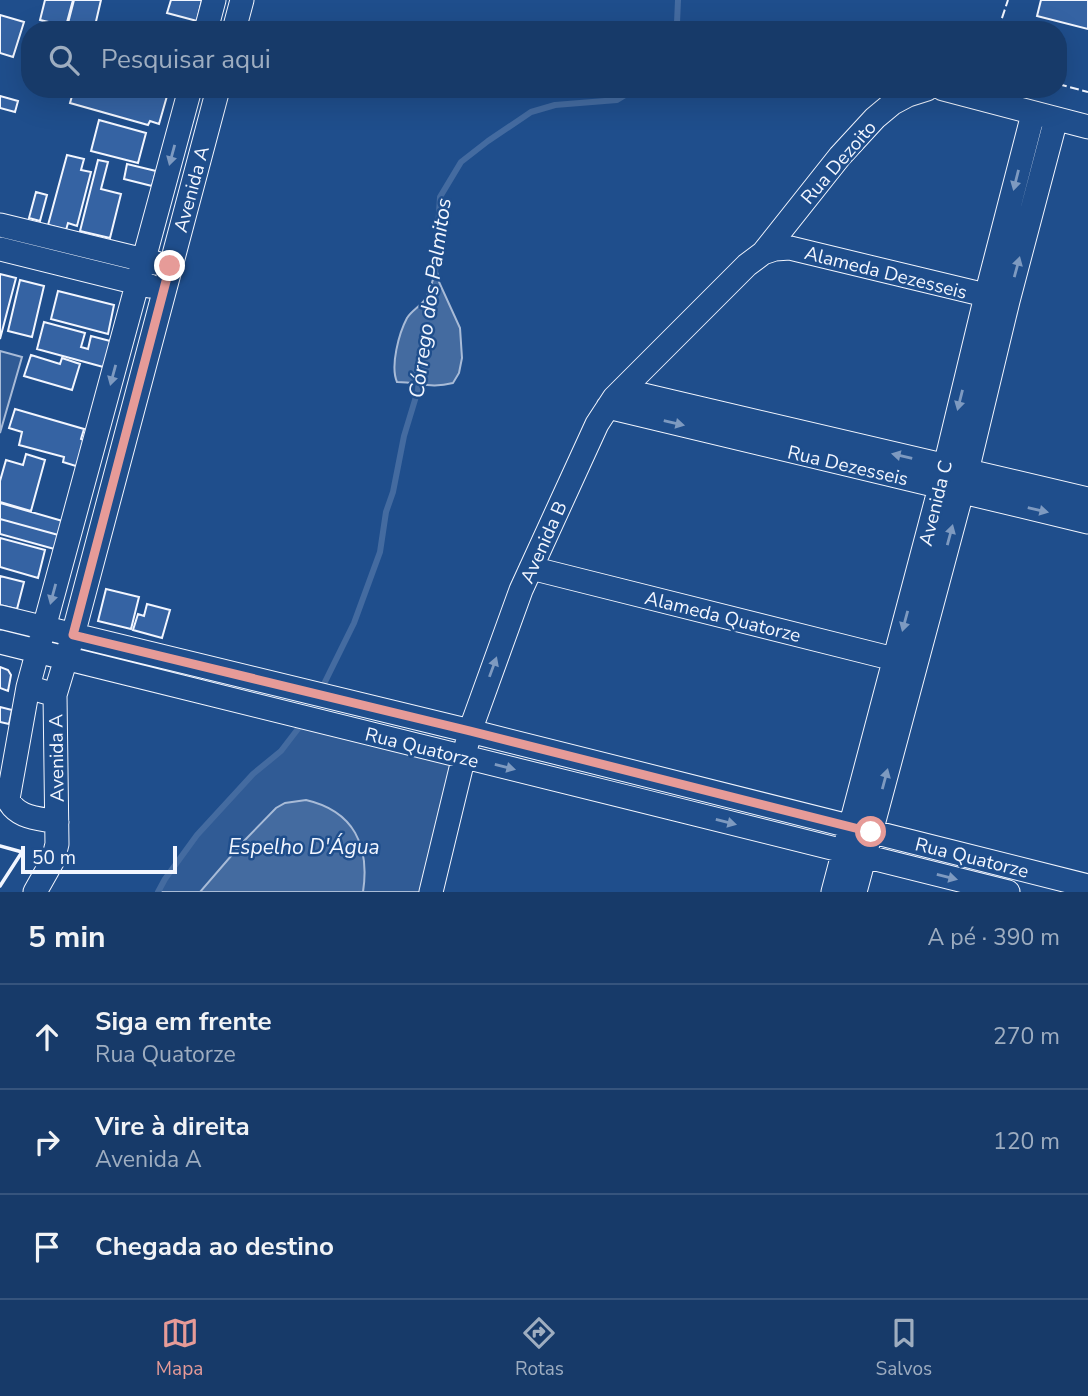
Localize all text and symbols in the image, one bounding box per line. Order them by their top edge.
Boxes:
search box [21,21,1067,98]
icon: search [45,41,83,79]
text: Pesquisar aqui [101,42,271,77]
street label: Rua Dezoito [795,115,882,210]
street label: Avenida A [168,143,216,235]
one-way arrow [166,144,177,166]
one-way arrow [1010,169,1021,191]
water label: Córrego dos Palmitos [402,196,458,400]
street label: Alameda Dezesseis [802,240,970,306]
route end [154,250,185,281]
one-way arrow [1012,256,1023,278]
one-way arrow [107,364,118,386]
one-way arrow [954,389,965,411]
one-way arrow [663,418,685,429]
street label: Rua Dezesseis [785,439,911,492]
one-way arrow [891,450,913,461]
street label: Avenida C [913,458,959,549]
street label: Avenida B [514,497,574,588]
one-way arrow [1028,505,1050,516]
one-way arrow [945,524,956,546]
one-way arrow [47,583,58,605]
street label: Alameda Quatorze [642,585,803,649]
one-way arrow [899,610,910,632]
one-way arrow [488,657,499,678]
street label: Avenida A [43,714,71,802]
street label: Rua Quatorze [362,721,481,775]
one-way arrow [494,762,516,773]
one-way arrow [881,768,891,789]
route start [855,816,886,847]
one-way arrow [715,817,737,828]
street label: Rua Quatorze [912,831,1031,885]
water label: Espelho D'Água [228,833,380,861]
scale bar [21,843,177,875]
text: 50 m [32,845,76,871]
one-way arrow [936,872,958,883]
text: 5 min [28,917,106,958]
text: A pé · 390 m [928,922,1060,953]
text: Siga em frente [95,1004,272,1039]
icon: ahead [28,1018,66,1056]
text: 270 m [993,1021,1060,1052]
text: Rua Quatorze [95,1039,236,1070]
text: Vire à direita [95,1109,250,1144]
icon: right [28,1123,66,1161]
text: 120 m [993,1126,1060,1157]
text: Avenida A [95,1144,202,1175]
icon: arrive [28,1228,66,1266]
text: Chegada ao destino [95,1229,334,1264]
tab: Mapa [156,1314,203,1382]
tab: Rotas [515,1314,564,1382]
tab: Salvos [876,1314,932,1382]

